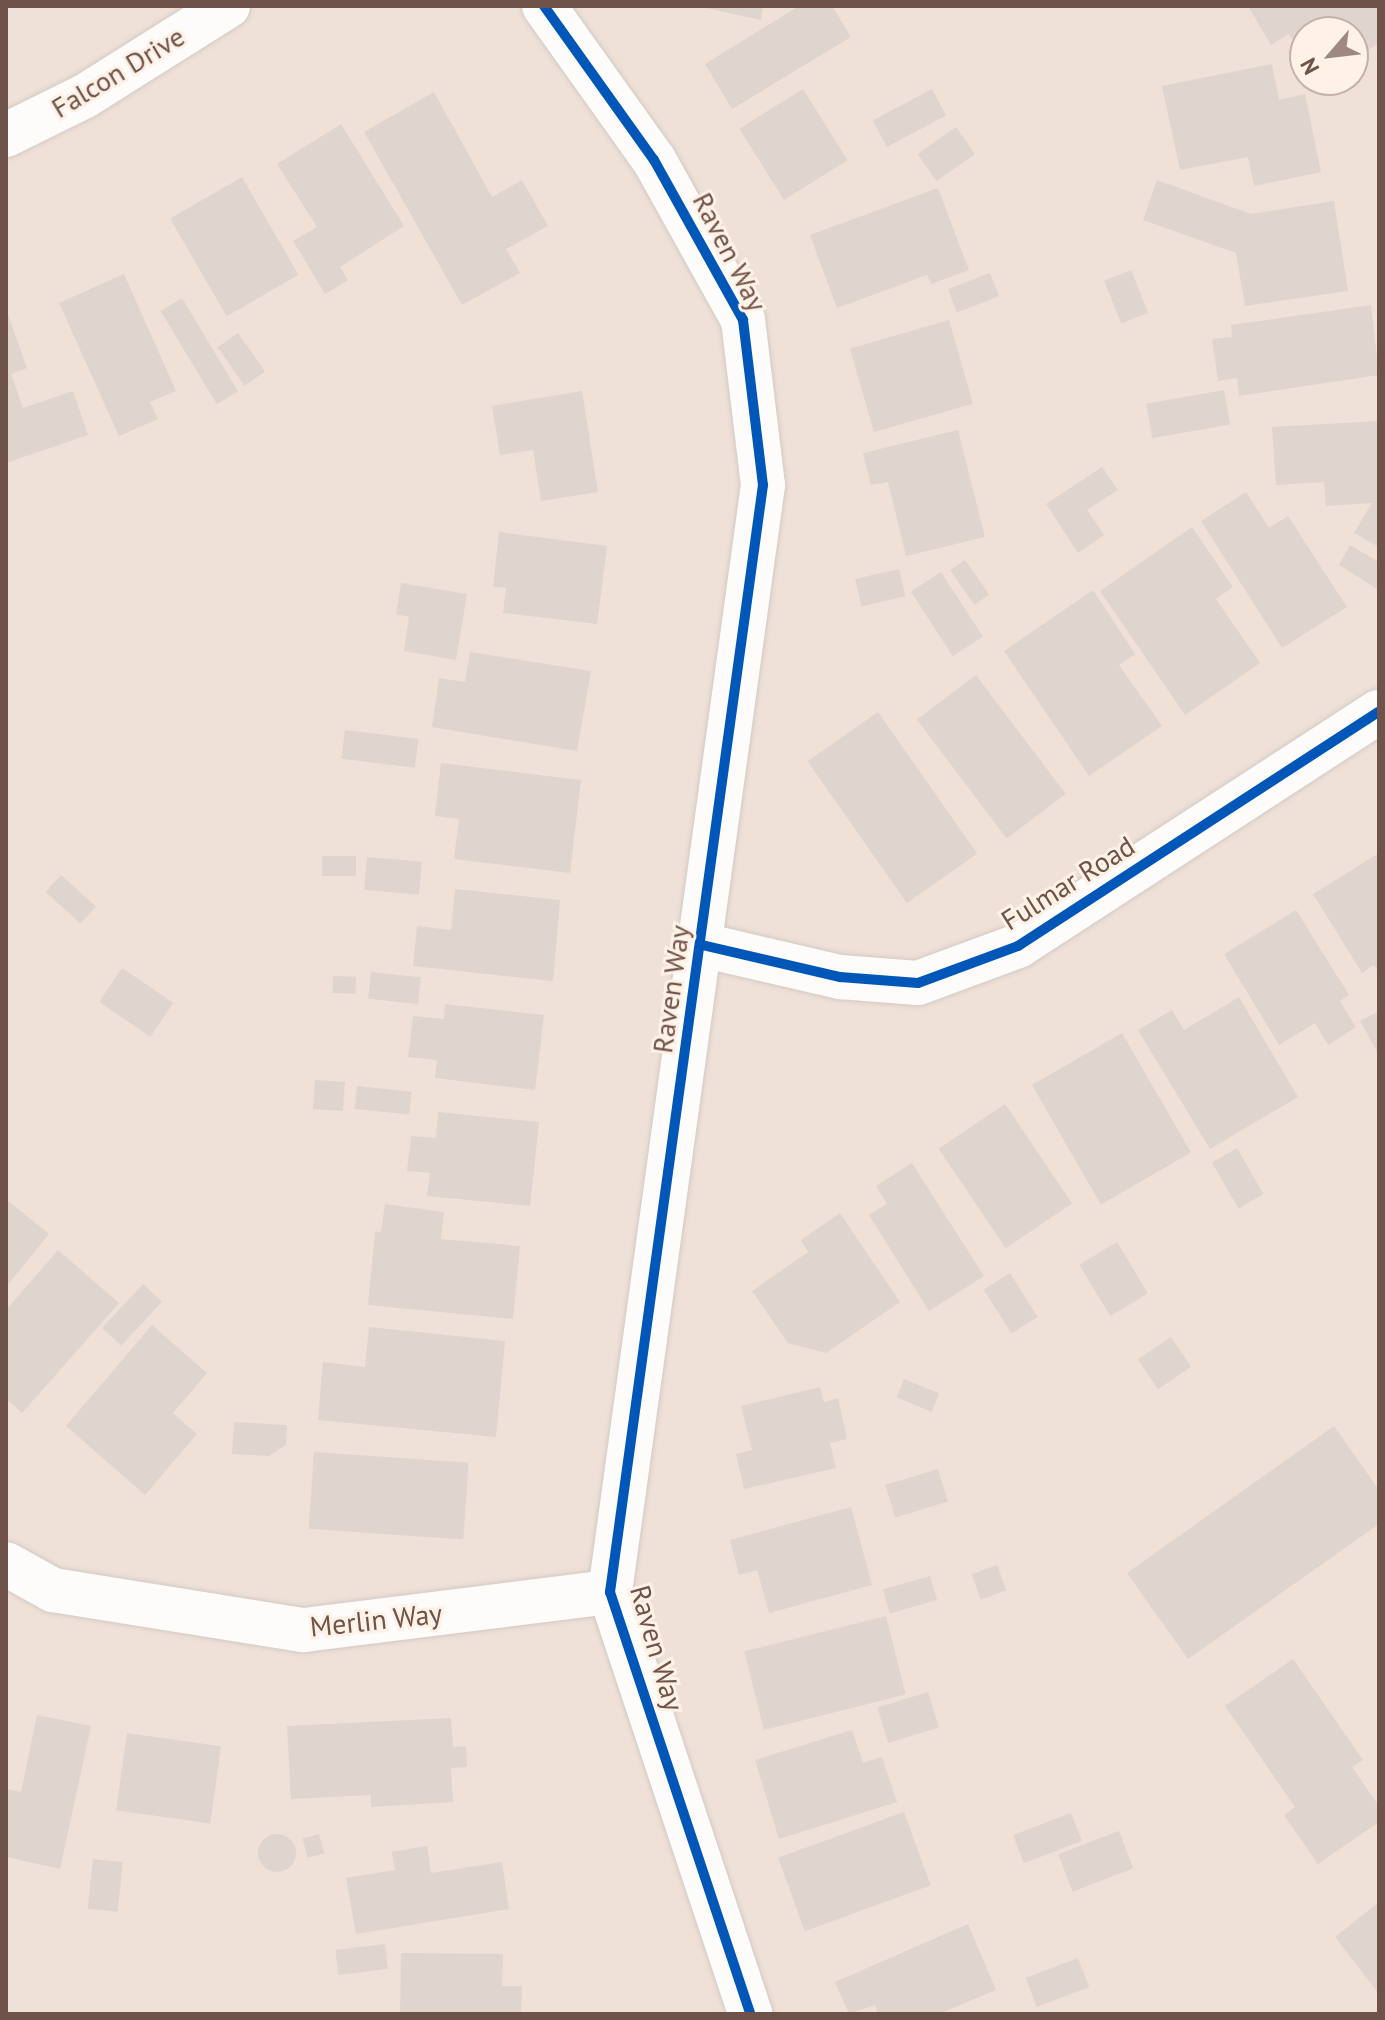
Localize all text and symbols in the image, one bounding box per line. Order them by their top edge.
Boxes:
north arrow [1289,16,1369,96]
street label: Falcon Drive [45,19,191,125]
text: N [1294,53,1325,79]
street label: Raven Way [686,187,774,317]
street label: Fulmar Road [995,829,1141,937]
street label: Raven Way [645,923,697,1055]
street label: Raven Way [623,1581,691,1715]
street label: Merlin Way [308,1596,444,1644]

